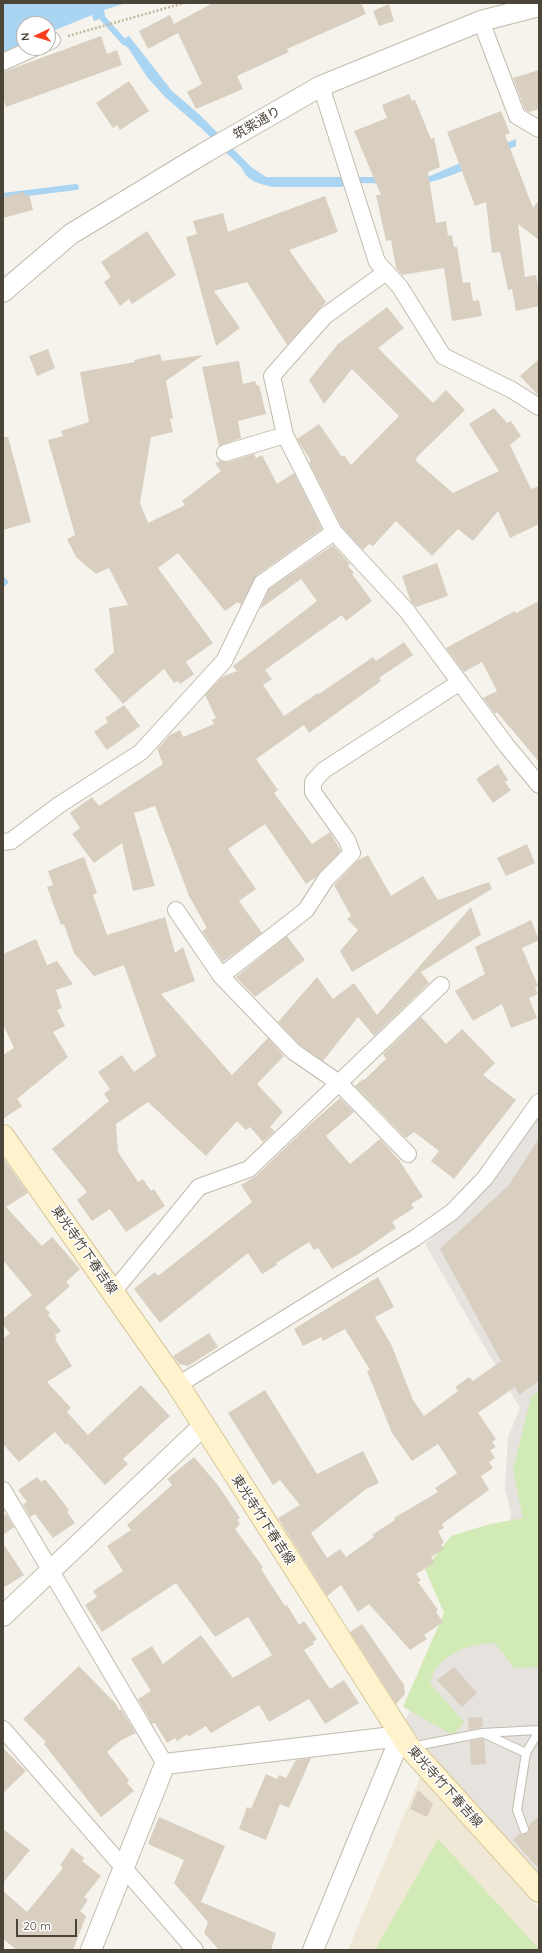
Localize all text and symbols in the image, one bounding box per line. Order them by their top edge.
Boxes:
north arrow [16,16,56,56]
text: N [18,32,32,41]
street label: 筑紫通り [231,103,283,143]
street label: 東光寺竹下春吉線 [48,1203,120,1297]
street label: 東光寺竹下春吉線 [228,1472,298,1568]
street label: 東光寺竹下春吉線 [404,1743,486,1831]
scale bar [18,1911,79,1937]
text: 20 m [23,1918,51,1933]

